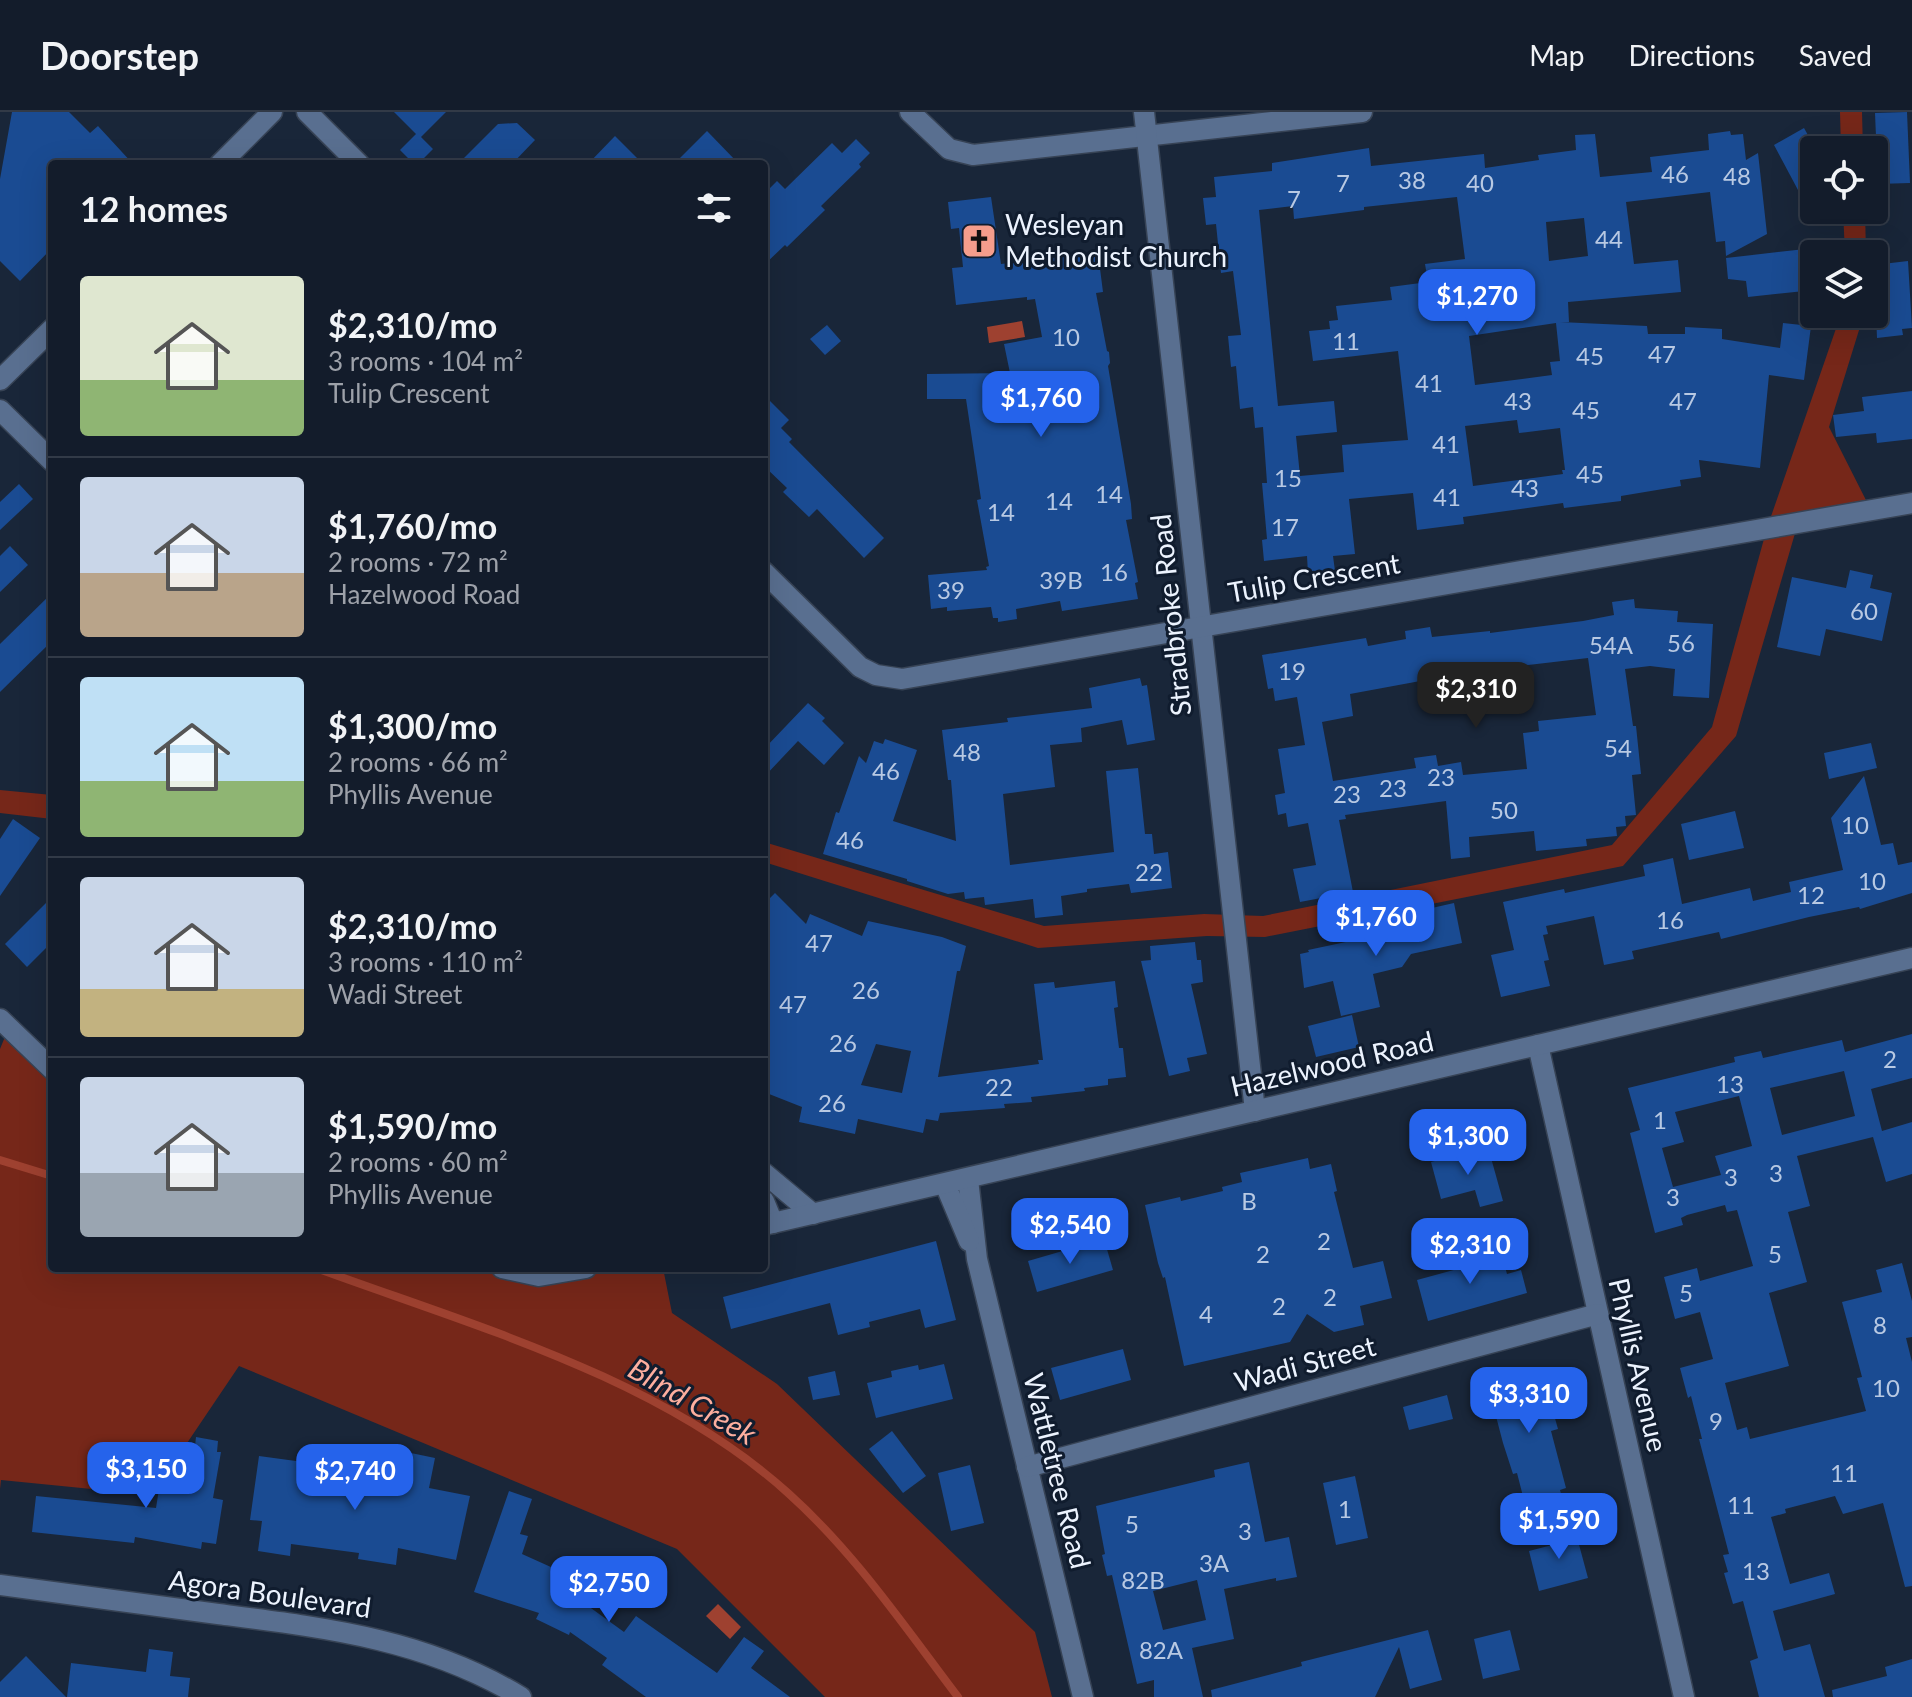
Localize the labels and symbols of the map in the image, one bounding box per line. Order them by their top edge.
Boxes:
house number: 46 [1661,159,1689,188]
house number: 48 [1723,161,1751,190]
house number: 38 [1398,165,1426,194]
house number: 7 [1336,168,1350,197]
house number: 40 [1466,168,1494,197]
house number: 7 [1287,184,1301,213]
place label: Wesleyan Methodist Church [1005,207,1227,273]
church icon: Wesleyan Methodist Church [960,222,998,260]
house number: 44 [1595,224,1623,253]
pin: $1,270 [1412,269,1542,337]
house number: 10 [1052,322,1080,351]
house number: 11 [1332,326,1360,355]
house number: 47 [1648,339,1676,368]
house number: 45 [1576,341,1604,370]
house number: 41 [1415,368,1443,397]
pin: $1,760 [976,371,1106,439]
house number: 43 [1504,386,1532,415]
house number: 47 [1669,386,1697,415]
house number: 45 [1572,395,1600,424]
house number: 41 [1432,429,1460,458]
house number: 45 [1576,459,1604,488]
house number: 15 [1274,463,1302,492]
house number: 43 [1511,473,1539,502]
house number: 14 [1095,479,1123,508]
house number: 41 [1433,482,1461,511]
house number: 14 [1045,486,1073,515]
house number: 14 [987,497,1015,526]
street label: Stradbroke Road [1142,512,1198,718]
house number: 17 [1271,512,1299,541]
street label: Tulip Crescent [1225,545,1402,609]
house number: 16 [1100,557,1128,586]
house number: 39B [1039,565,1083,594]
house number: 39 [937,575,965,604]
house number: 60 [1850,596,1878,625]
house number: 56 [1667,628,1695,657]
house number: 54A [1589,630,1634,659]
house number: 19 [1278,656,1306,685]
pin: $2,310 [1411,662,1541,730]
house number: 54 [1604,733,1632,762]
house number: 48 [953,737,981,766]
house number: 46 [872,756,900,785]
house number: 23 [1427,762,1455,791]
house number: 23 [1379,773,1407,802]
house number: 23 [1333,779,1361,808]
house number: 50 [1490,795,1518,824]
house number: 10 [1841,810,1869,839]
house number: 46 [836,825,864,854]
house number: 22 [1135,857,1163,886]
house number: 10 [1858,866,1886,895]
house number: 12 [1797,880,1825,909]
pin: $1,760 [1311,890,1441,958]
house number: 16 [1656,905,1684,934]
house number: 47 [805,928,833,957]
house number: 26 [852,975,880,1004]
house number: 47 [779,989,807,1018]
street label: Hazelwood Road [1227,1023,1437,1103]
house number: 26 [829,1028,857,1057]
house number: 2 [1883,1044,1897,1073]
house number: 13 [1716,1069,1744,1098]
house number: 22 [985,1072,1013,1101]
house number: 26 [818,1088,846,1117]
house number: 1 [1653,1105,1667,1134]
pin: $1,300 [1403,1109,1533,1177]
house number: 3 [1769,1158,1783,1187]
house number: 3 [1724,1162,1738,1191]
house number: 3 [1666,1182,1680,1211]
house number: B [1241,1186,1257,1215]
pin: $2,540 [1005,1198,1135,1266]
pin: $2,310 [1405,1218,1535,1286]
house number: 2 [1317,1226,1331,1255]
house number: 2 [1256,1239,1270,1268]
house number: 5 [1768,1239,1782,1268]
street label: Phyllis Avenue [1602,1275,1675,1455]
house number: 5 [1679,1278,1693,1307]
house number: 2 [1323,1282,1337,1311]
house number: 2 [1272,1291,1286,1320]
house number: 4 [1199,1299,1213,1328]
house number: 8 [1873,1310,1887,1339]
street label: Wadi Street [1230,1328,1379,1398]
water label: Blind Creek [623,1349,764,1452]
pin: $3,310 [1464,1367,1594,1435]
street label: Wattletree Road [1017,1370,1099,1572]
house number: 10 [1872,1373,1900,1402]
house number: 9 [1709,1406,1723,1435]
pin: $3,150 [81,1442,211,1510]
pin: $2,740 [290,1444,420,1512]
house number: 11 [1830,1458,1858,1487]
house number: 11 [1727,1490,1755,1519]
pin: $1,590 [1494,1493,1624,1561]
house number: 1 [1338,1494,1352,1523]
house number: 5 [1125,1509,1139,1538]
house number: 3 [1238,1516,1252,1545]
house number: 3A [1199,1548,1230,1577]
pin: $2,750 [544,1556,674,1624]
house number: 13 [1742,1556,1770,1585]
street label: Agora Boulevard [167,1562,374,1624]
house number: 82B [1121,1565,1165,1594]
house number: 82A [1139,1635,1184,1664]

